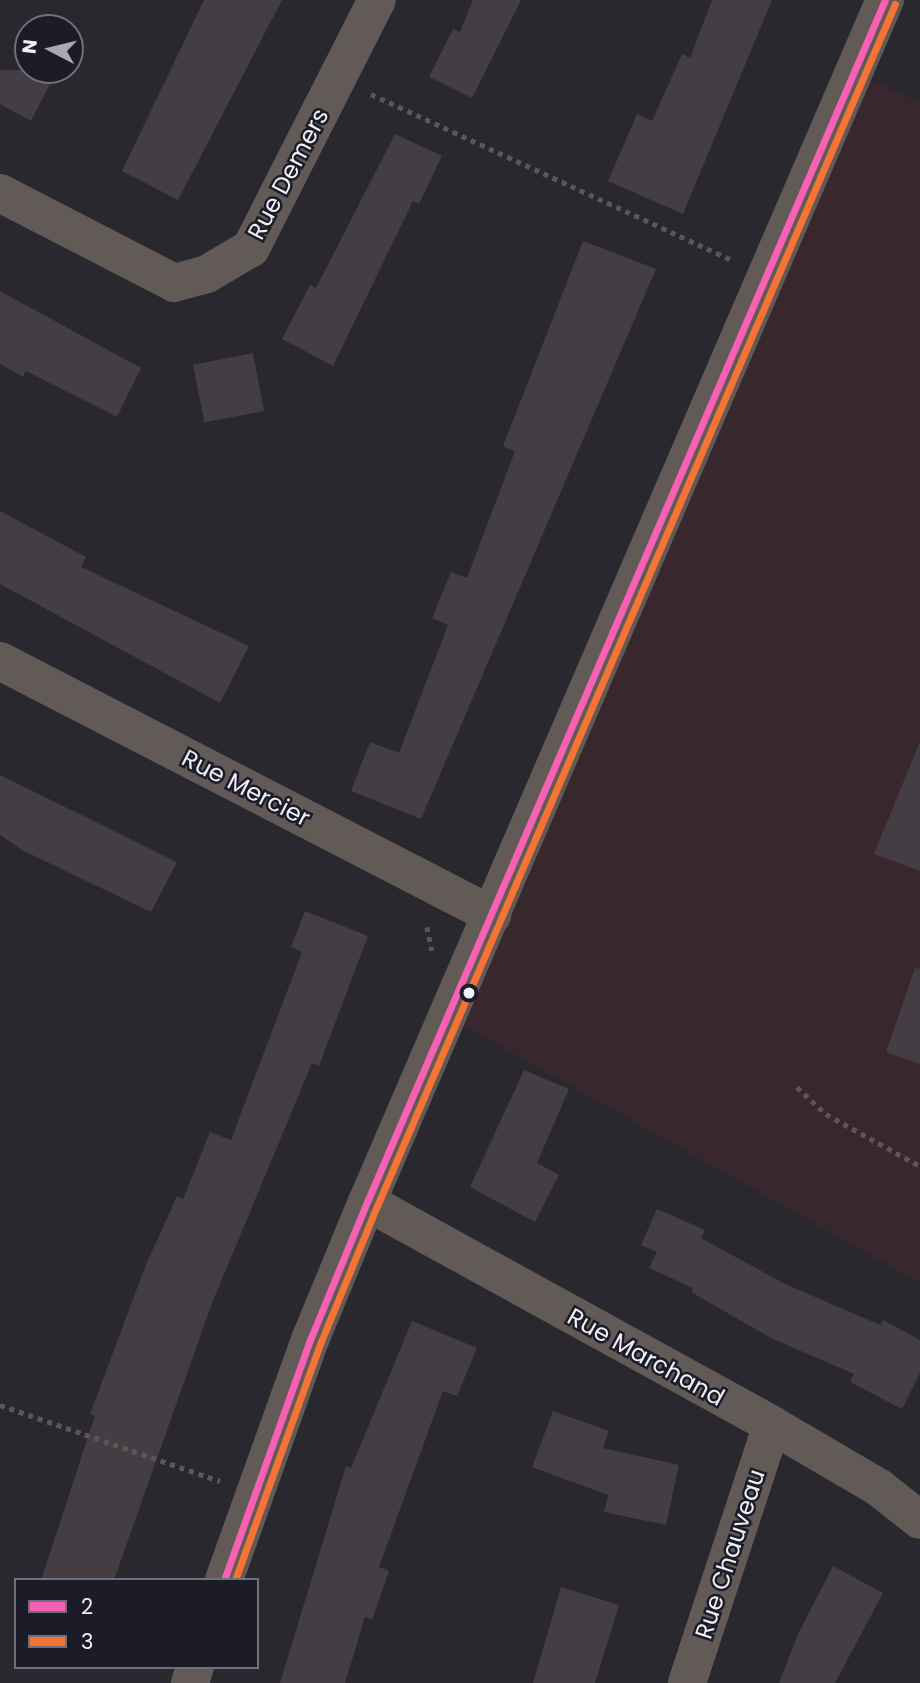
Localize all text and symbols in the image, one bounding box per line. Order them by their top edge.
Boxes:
north arrow [14,14,84,84]
text: N [15,38,44,55]
street label: Rue Demers [241,104,335,244]
street label: Rue Mercier [177,743,315,833]
unlabelled marker [462,986,476,1000]
street label: Rue Marchand [563,1302,729,1412]
street label: Rue Chauveau [689,1466,771,1642]
legend [14,1578,259,1669]
text: 2 [81,1592,93,1621]
text: 3 [81,1627,93,1656]

